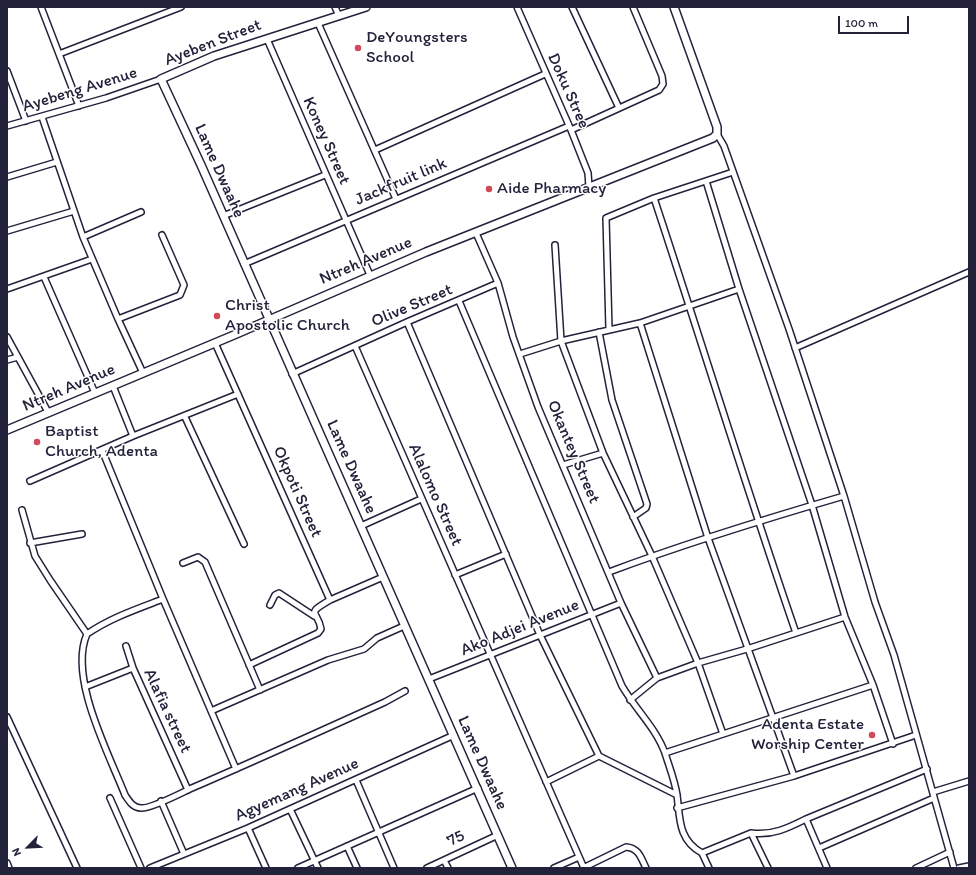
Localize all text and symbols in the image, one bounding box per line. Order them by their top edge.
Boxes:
scale bar [840,8,911,34]
street label: Ayeben Street [162,15,264,71]
text: 100 m [845,16,878,30]
place label: DeYoungsters School [366,28,468,68]
marker: DeYoungsters School [353,43,363,53]
street label: Doku Stree [542,50,594,132]
street label: Ayebeng Avenue [20,63,140,117]
street label: Koney Street [298,94,354,188]
street label: Lame Dwaahe [189,121,249,221]
street label: Jackfruit link [352,154,450,210]
place label: Aide Pharmacy [497,179,606,199]
marker: Aide Pharmacy [484,184,494,194]
street label: Ntreh Avenue [317,232,415,290]
street label: Olive Street [368,280,456,332]
place label: Christ Apostolic Church [225,296,350,336]
marker: Christ Apostolic Church [212,311,222,321]
street label: Ntreh Avenue [20,359,118,417]
street label: Okantey Street [542,397,604,507]
street label: Lame Dwaahe [321,417,381,517]
place label: Baptist Church, Adenta [45,422,158,462]
marker: Baptist Church, Adenta [32,437,42,447]
street label: Alalomo Street [403,441,467,549]
street label: Okpoti Street [268,443,326,541]
street label: Ako Adjei Avenue [458,595,582,661]
street label: Alafia street [139,666,195,756]
street label: Lame Dwaahe [452,713,512,813]
place label: Adenta Estate Worship Center [751,715,864,755]
marker: Adenta Estate Worship Center [867,730,877,740]
street label: Agyemang Avenue [232,754,362,826]
street label: 75 [444,826,468,852]
north arrow [8,827,48,867]
text: N [9,846,24,858]

